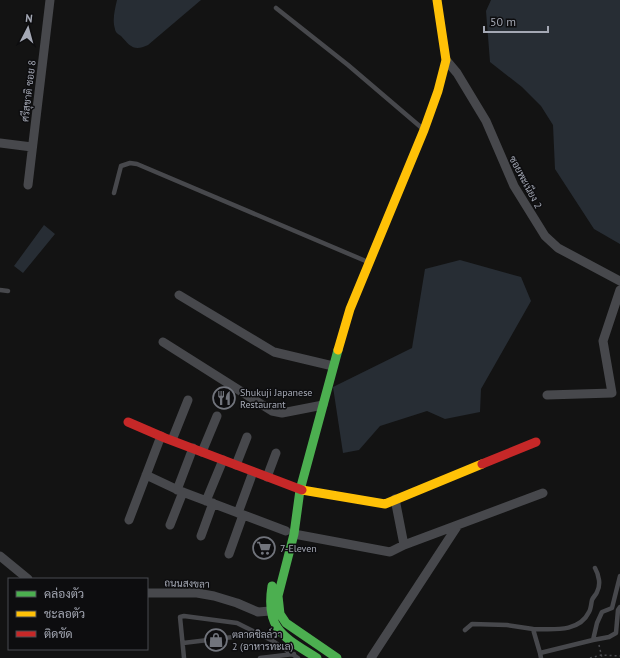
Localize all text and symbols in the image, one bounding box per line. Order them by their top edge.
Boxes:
north arrow [8,8,48,48]
scale bar [484,8,548,34]
text: N [25,11,33,25]
text: 50 m [490,14,516,29]
street label: ศรีสุชาติ ซอย 8 [18,59,40,123]
street label: ซอยพะเนียง 2 [506,154,545,211]
restaurant icon: Shukuji Japanese Restaurant [211,385,237,411]
place label: Shukuji Japanese Restaurant [240,386,312,411]
supermarket icon: 7-Eleven [251,535,277,561]
place label: 7-Eleven [280,542,317,555]
street label: ถนนสงขลา [164,576,210,591]
legend [8,578,148,650]
text: คล่องตัว [44,586,84,601]
text: ชะลอตัว [44,606,85,621]
text: ติดขัด [44,626,73,641]
shop icon: ตลาดชิลล์วา 2 (อาหารทะเล) [203,627,229,653]
place label: ตลาดชิลล์วา 2 (อาหารทะเล) [232,627,293,653]

